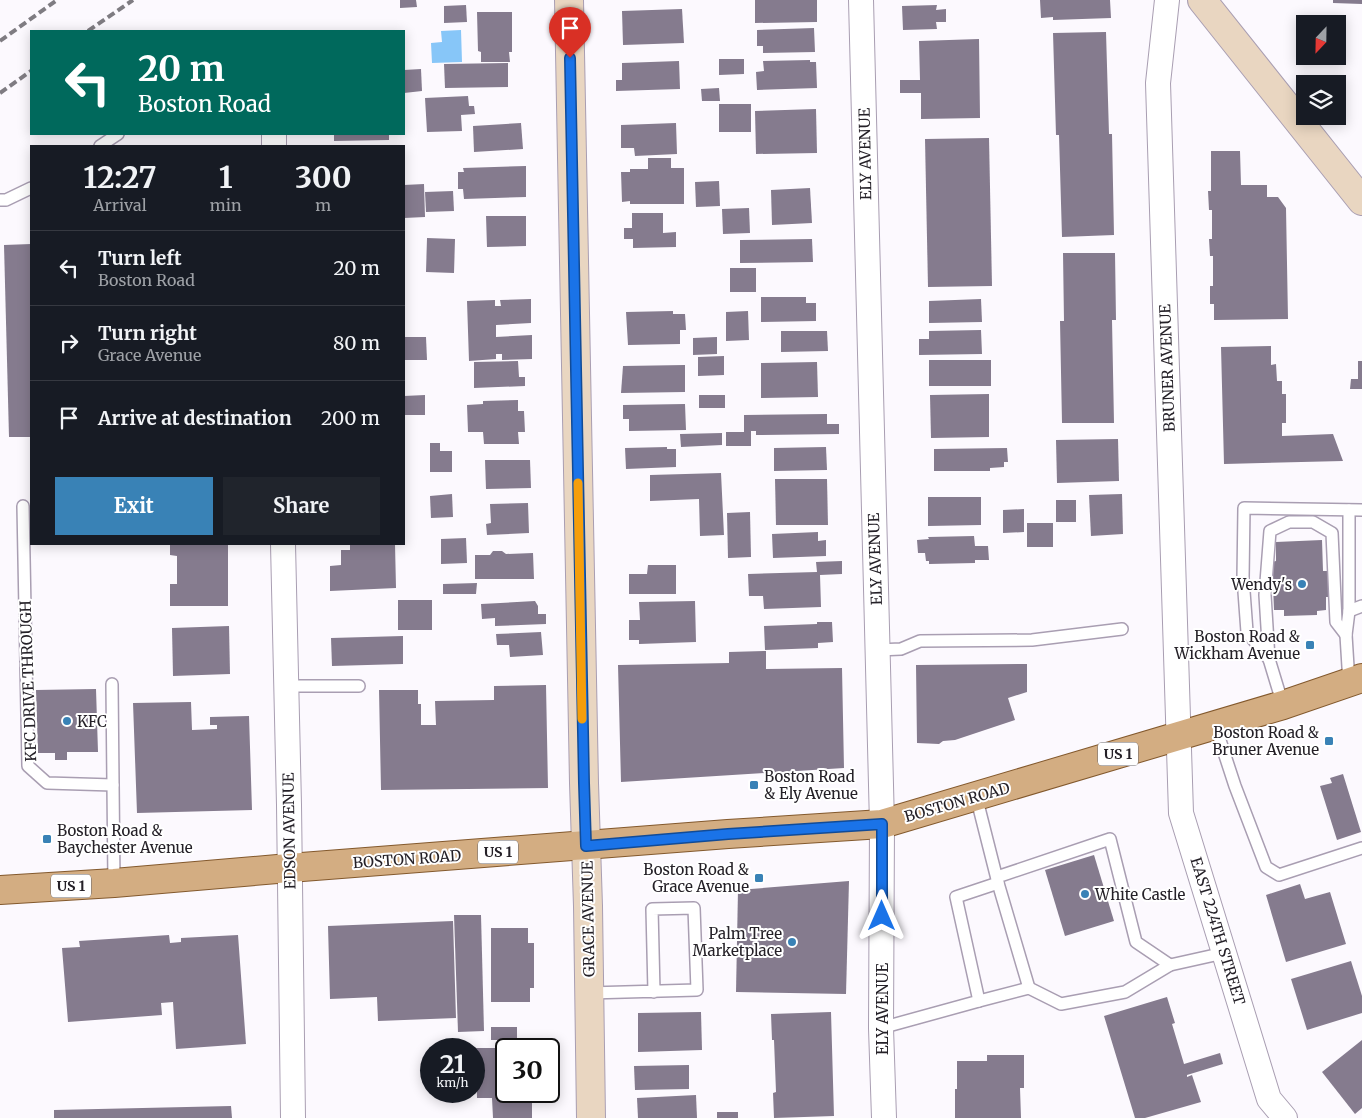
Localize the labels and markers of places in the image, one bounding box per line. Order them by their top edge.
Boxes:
pin [549,7,591,58]
place label: Wendy's [1230,575,1292,594]
marker: Wendy's [1296,578,1308,590]
place label: Boston Road & Wickham Avenue [1173,627,1301,663]
marker: Boston Road & Wickham Avenue [1304,639,1316,651]
place label: KFC [77,712,107,731]
marker: KFC [61,715,73,727]
place label: Boston Road & Bruner Avenue [1212,723,1320,759]
marker: Boston Road & Bruner Avenue [1323,735,1335,747]
place label: Boston Road & Ely Avenue [764,767,858,803]
marker: Boston Road & Ely Avenue [748,779,760,791]
place label: Boston Road & Baychester Avenue [57,821,193,857]
marker: Boston Road & Baychester Avenue [41,833,53,845]
place label: Boston Road & Grace Avenue [643,860,750,896]
marker: Boston Road & Grace Avenue [753,872,765,884]
place label: White Castle [1094,885,1186,904]
marker: White Castle [1079,888,1091,900]
place label: Palm Tree Marketplace [693,924,782,960]
marker: Palm Tree Marketplace [786,936,798,948]

